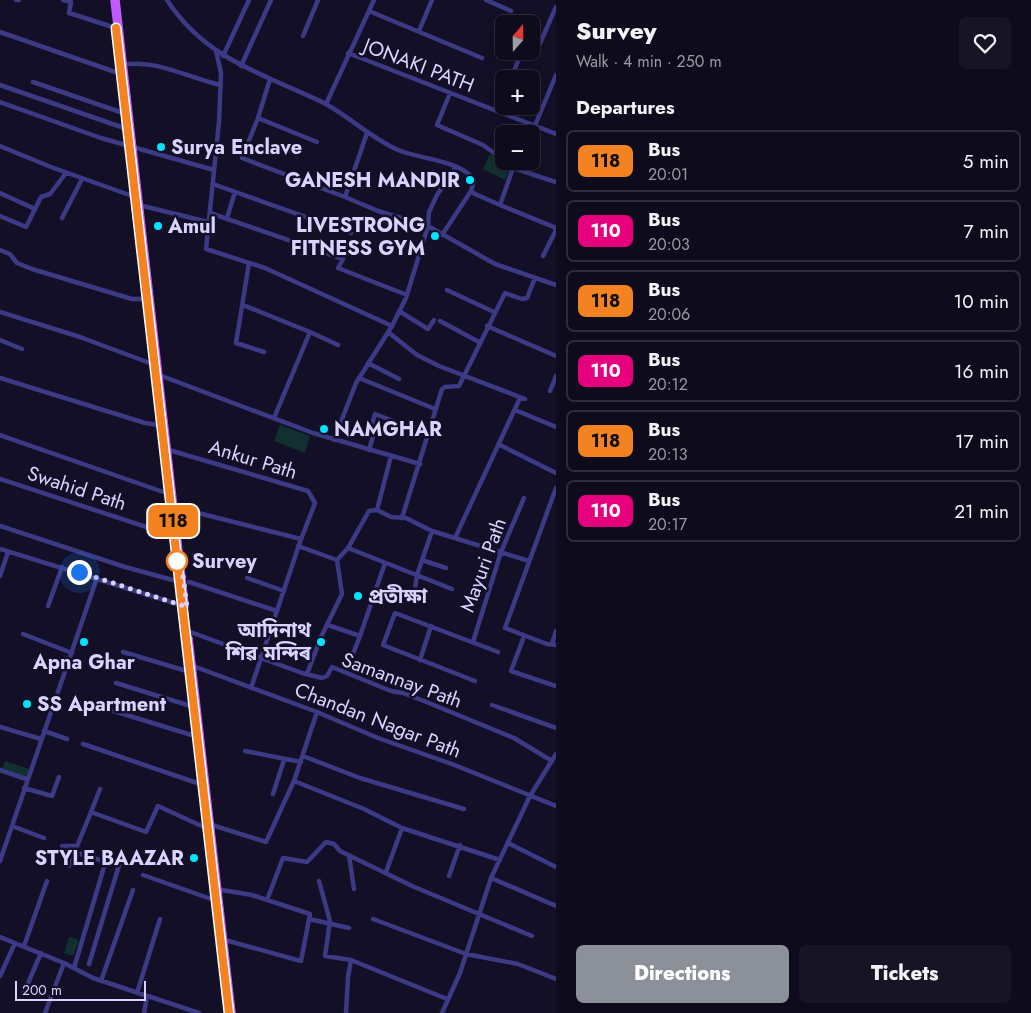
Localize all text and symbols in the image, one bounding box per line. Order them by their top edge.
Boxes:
text: Survey [576,13,657,48]
north arrow [495,15,540,60]
map controls [495,15,540,170]
button: heart [959,17,1011,69]
street label: JONAKI PATH [356,30,478,100]
text: Walk · 4 min · 250 m [576,50,722,73]
button: + [495,70,540,115]
text: Departures [576,94,675,121]
button: − [495,125,540,170]
place label: Surya Enclave [171,133,302,162]
text: Bus [648,136,680,163]
marker: Surya Enclave [155,141,167,153]
text: 118 [591,148,620,174]
text: 5 min [963,148,1009,175]
text: 20:01 [648,163,688,186]
place label: GANESH MANDIR [285,166,460,195]
marker: GANESH MANDIR [464,174,476,186]
text: Bus [648,206,680,233]
place label: LIVESTRONG FITNESS GYM [291,211,425,263]
place label: Amul [167,212,216,241]
text: 110 [590,218,621,244]
text: 7 min [964,218,1009,245]
marker: Amul [152,220,164,232]
marker: LIVESTRONG FITNESS GYM [429,230,441,242]
text: 20:03 [648,233,690,256]
text: Bus [648,276,680,303]
text: 118 [591,288,620,314]
text: 10 min [954,288,1009,315]
text: 20:06 [648,303,690,326]
text: Bus [648,346,680,373]
text: 110 [590,358,621,384]
text: 16 min [954,358,1009,385]
text: 20:12 [648,373,688,396]
place label: NAMGHAR [334,415,442,444]
text: Bus [648,416,680,443]
marker: NAMGHAR [318,423,330,435]
text: 118 [591,428,620,454]
text: 17 min [955,428,1009,455]
street label: Ankur Path [205,432,301,487]
text: 20:13 [648,443,687,466]
street label: Swahid Path [24,459,130,518]
text: Bus [648,486,680,513]
text: 110 [590,498,621,524]
text: 21 min [954,498,1009,525]
line badge: 118 [144,505,202,537]
text: 118 [158,508,188,534]
text: 20:17 [648,513,687,536]
street label: Mayuri Path [453,514,514,616]
place label: Survey [192,547,257,576]
marker: Survey [166,550,188,572]
your location [67,560,92,585]
place label: প্রতীক্ষা [368,582,427,611]
marker: প্রতীক্ষা [352,590,364,602]
place label: আদিনাথ শিৱ মন্দিৰ [225,616,312,668]
marker: Apna Ghar [78,636,90,648]
marker: আদিনাথ শিৱ মন্দিৰ [315,636,327,648]
street label: Samannay Path [337,645,466,716]
place label: Apna Ghar [32,648,136,677]
street label: Chandan Nagar Path [290,675,465,766]
place label: SS Apartment [37,690,167,719]
marker: SS Apartment [21,698,33,710]
place label: STYLE BAAZAR [35,844,184,873]
marker: STYLE BAAZAR [188,852,200,864]
button: Directions [576,945,789,1003]
button: Tickets [799,945,1011,1003]
scale bar [15,978,146,1001]
text: 200 m [22,980,62,1000]

